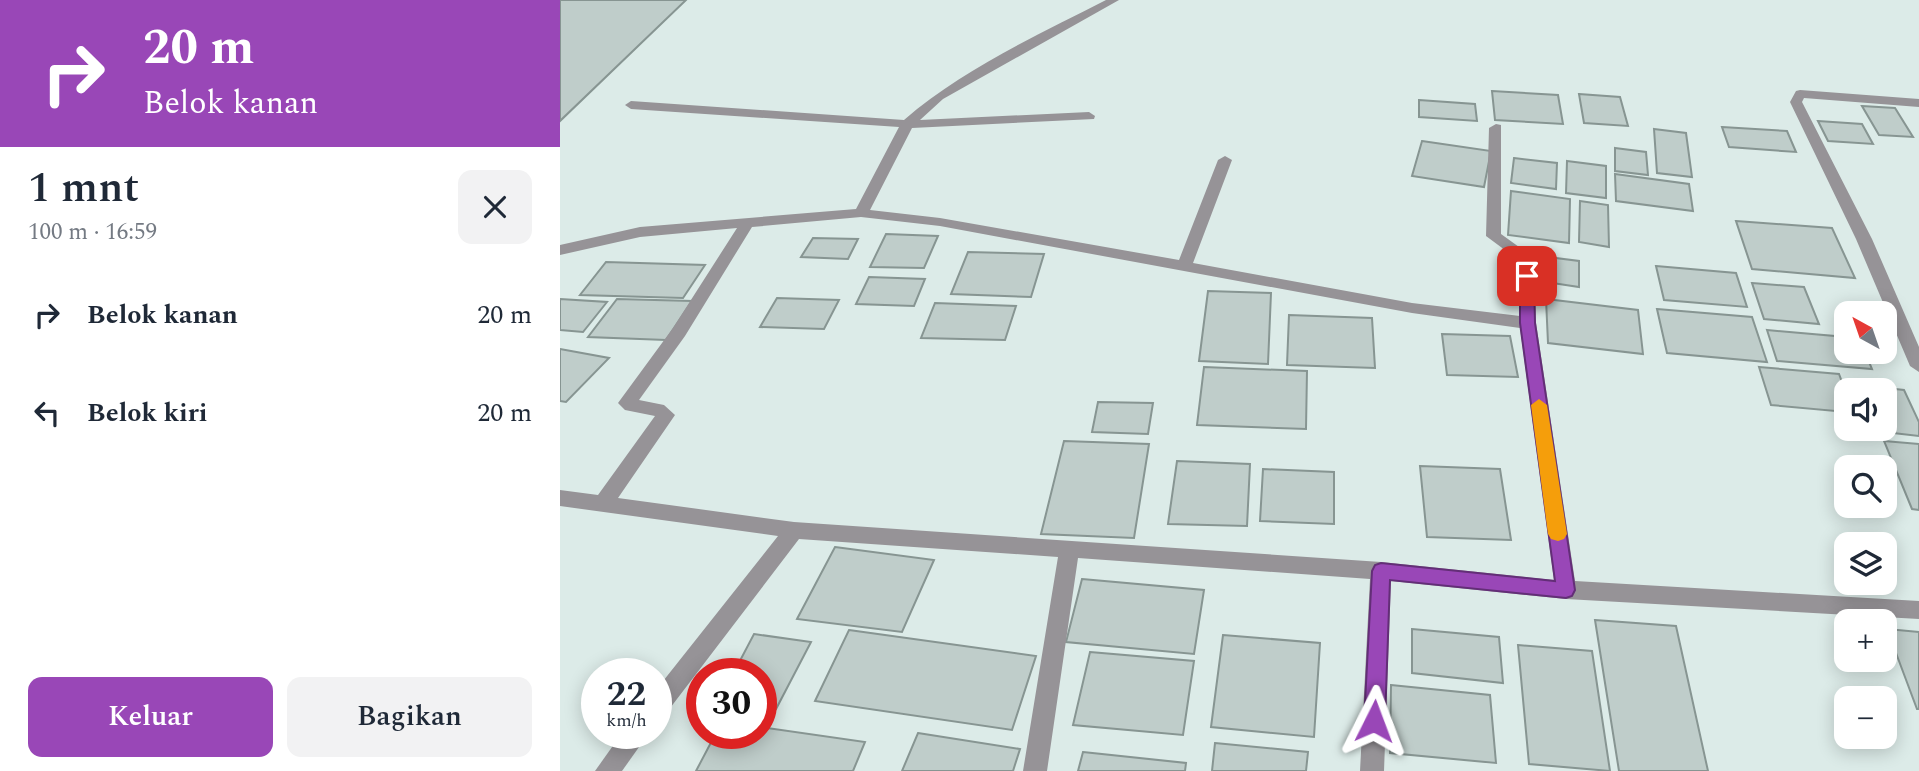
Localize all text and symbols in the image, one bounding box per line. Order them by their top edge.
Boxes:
text: 20 m [143,11,254,86]
icon: right [28,28,119,119]
text: Belok kanan [143,79,318,128]
text: 1 mnt [28,157,139,220]
button: close [458,170,532,244]
text: 100 m · 16:59 [28,215,157,250]
pin [1497,246,1557,306]
icon: arrive [1508,257,1546,295]
text: Belok kanan [87,295,238,335]
text: 20 m [477,295,532,335]
icon: right [28,296,66,334]
north arrow [1834,301,1897,364]
map controls [1834,301,1897,749]
button: sound [1834,378,1897,441]
text: Belok kiri [87,393,207,433]
text: 20 m [477,393,532,433]
icon: left [28,394,66,432]
button: search [1834,455,1897,518]
button: layers [1834,532,1897,595]
button: + [1834,609,1897,672]
speed limit sign: 30 [686,658,777,749]
text: 22 [607,668,646,721]
button: Keluar [28,677,273,757]
button: Bagikan [287,677,532,757]
position arrow [1337,684,1411,758]
button: − [1834,686,1897,749]
text: km/h [606,707,647,734]

